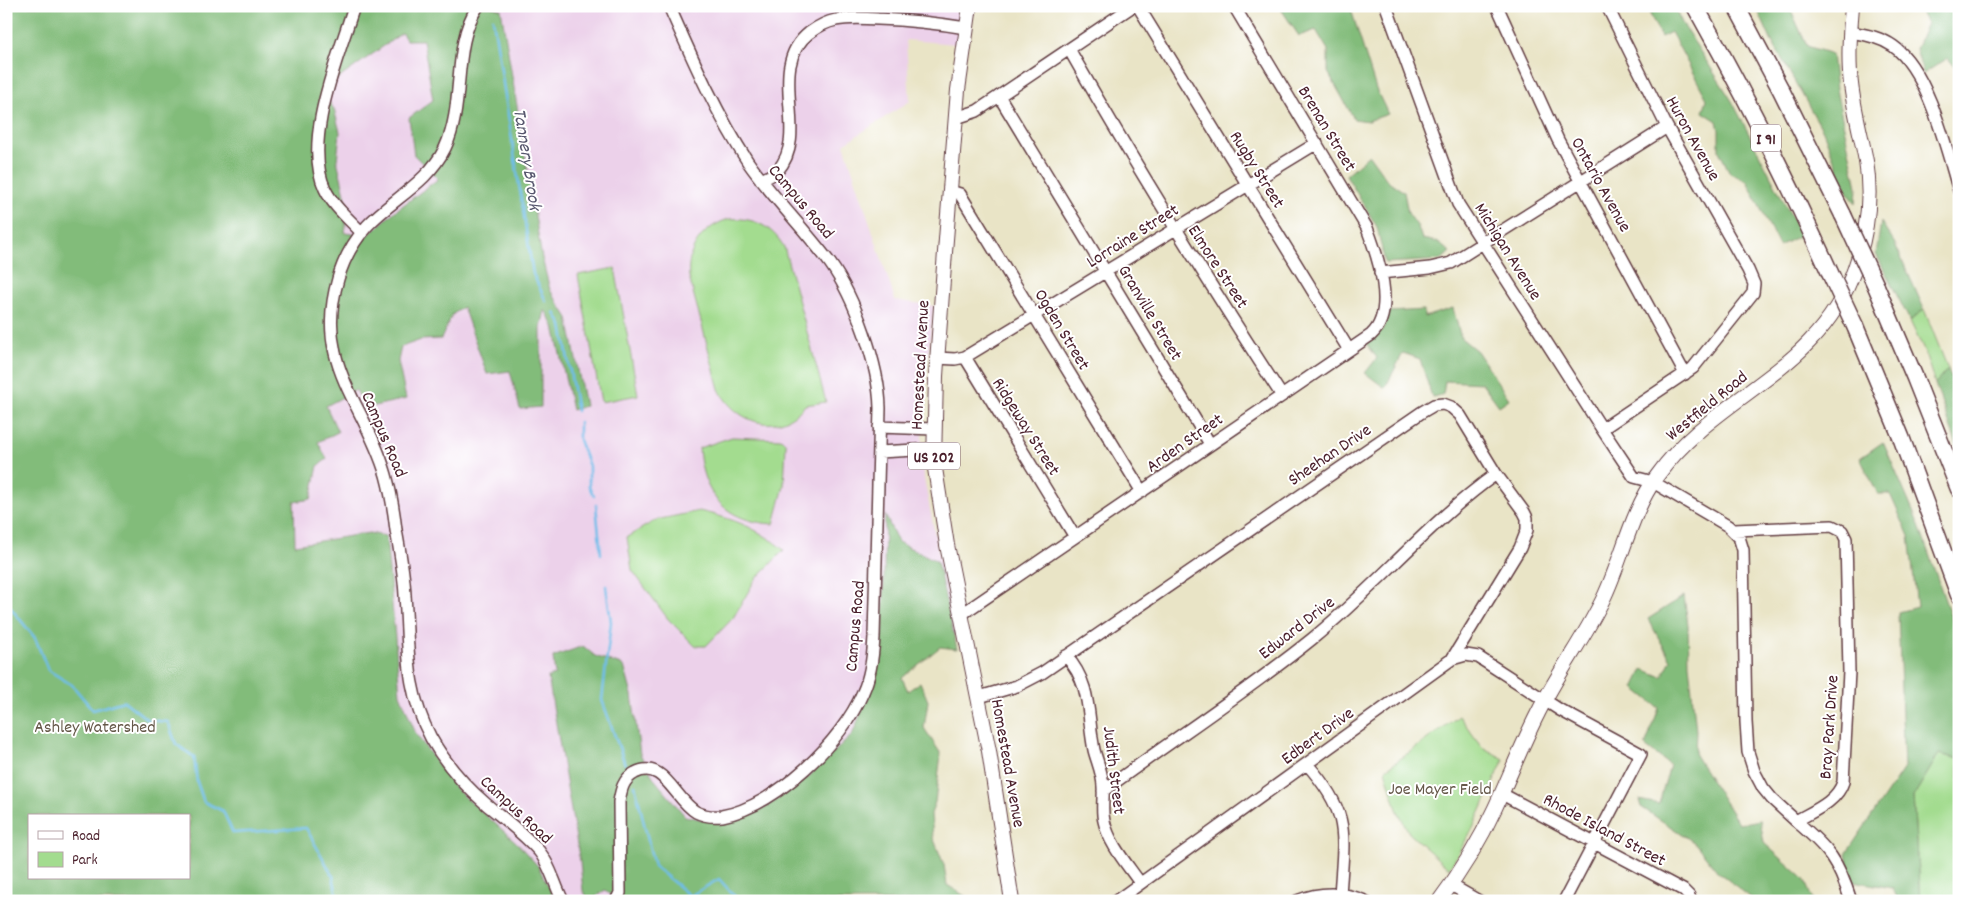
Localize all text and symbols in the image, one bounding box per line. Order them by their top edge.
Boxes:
street label: Brenan Street [1290,82,1361,177]
street label: Huron Avenue [1658,92,1725,186]
water label: Tannery Brook [504,107,547,214]
road number: I 91 [1751,125,1781,152]
street label: Rugby Street [1222,127,1290,214]
street label: Ontario Avenue [1563,133,1636,237]
street label: Campus Road [761,160,839,246]
street label: Lorraine Street [1082,199,1185,275]
street label: Michigan Avenue [1467,199,1547,306]
street label: Elmore Street [1180,221,1254,314]
street label: Granville Street [1110,261,1187,366]
street label: Ogden Street [1027,285,1095,376]
street label: Homestead Avenue [906,300,937,431]
street label: Westfield Road [1661,366,1754,448]
street label: Ridgeway Street [985,373,1065,482]
street label: Campus Road [353,388,412,482]
street label: Arden Street [1142,408,1229,480]
street label: Sheehan Drive [1284,419,1377,493]
road number: US 202 [908,442,960,470]
street label: Campus Road [840,580,873,673]
street label: Edward Drive [1254,591,1341,667]
street label: Bray Park Drive [1814,674,1847,780]
street label: Homestead Avenue [983,697,1030,830]
street label: Edbert Drive [1277,702,1360,772]
park label: Ashley Watershed [34,716,156,741]
street label: Judith Street [1095,725,1130,816]
street label: Campus Road [473,771,557,851]
park label: Joe Mayer Field [1388,778,1492,803]
street label: Rhode Island Street [1538,788,1670,874]
legend [28,814,190,880]
text: Road [72,826,100,848]
text: Park [72,850,98,872]

